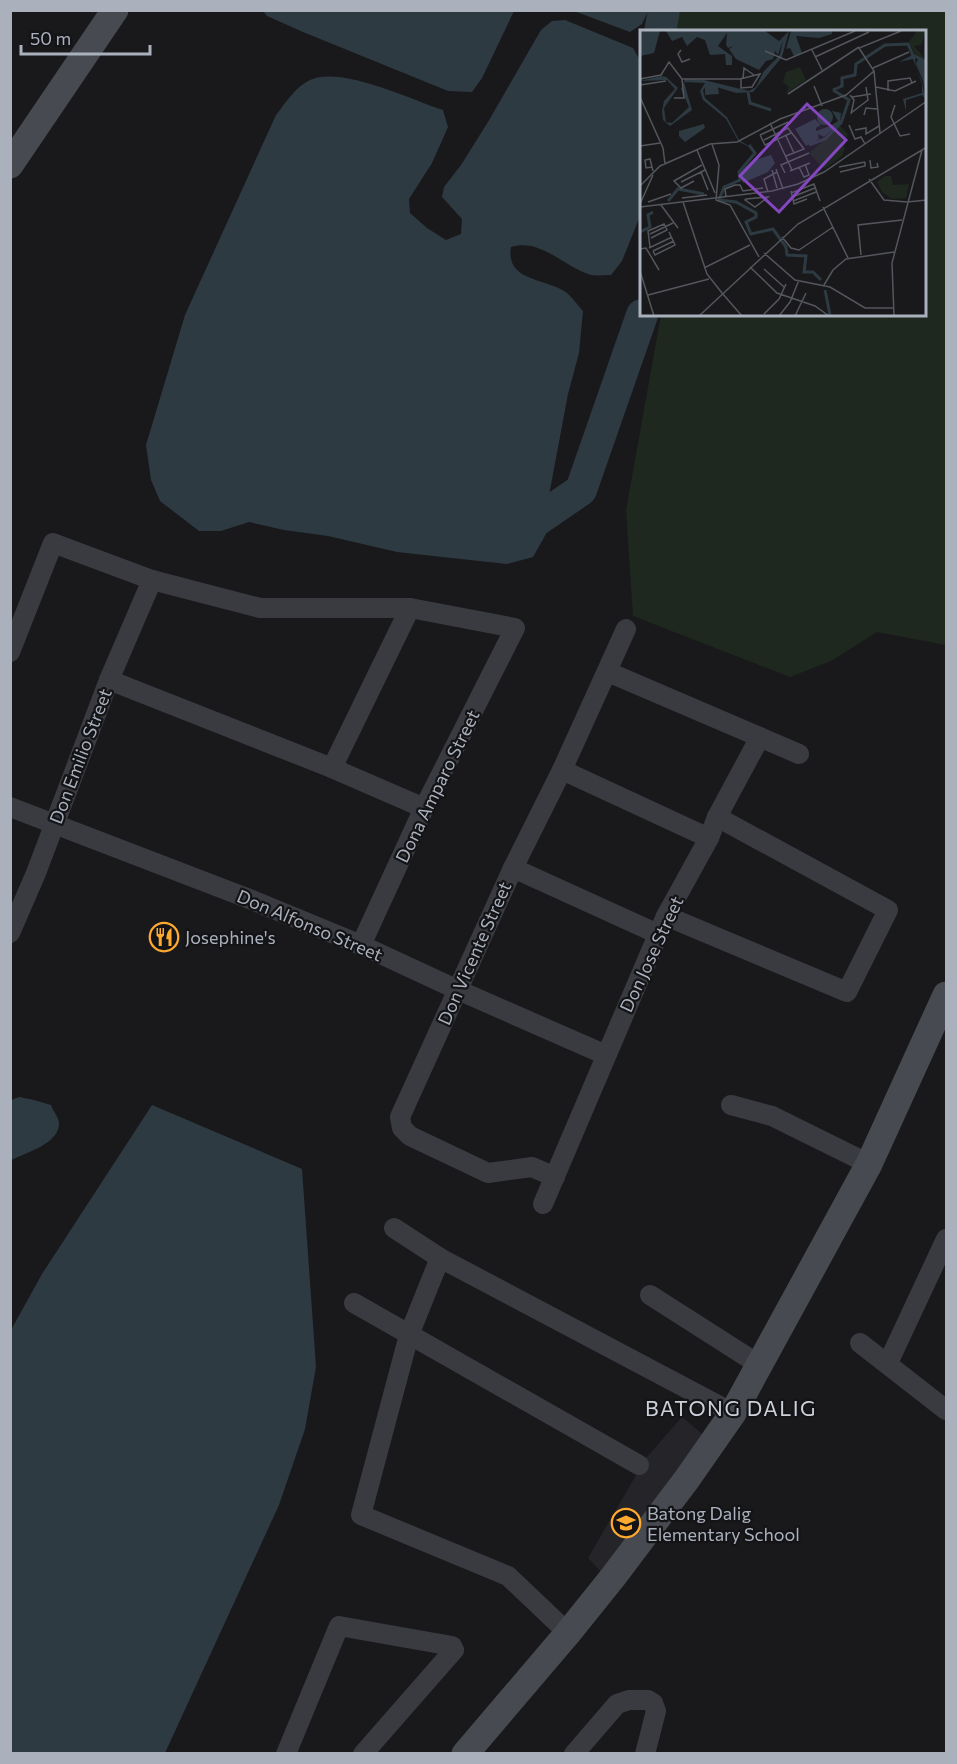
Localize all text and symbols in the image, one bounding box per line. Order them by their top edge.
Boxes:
scale bar [21,18,150,56]
text: 50 m [30,27,71,49]
inset map [640,30,927,316]
street label: Don Emilio Street [44,685,116,827]
street label: Dona Amparo Street [390,706,484,866]
street label: Don Vicente Street [433,878,515,1028]
street label: Don Alfonso Street [234,884,386,966]
street label: Don Jose Street [614,892,688,1016]
restaurant icon: Josephine's [148,921,180,953]
place label: Josephine's [185,926,276,948]
district label: BATONG DALIG [645,1395,817,1420]
place label: Batong Dalig Elementary School [647,1502,800,1545]
school or university icon: Batong Dalig Elementary School [610,1507,642,1539]

